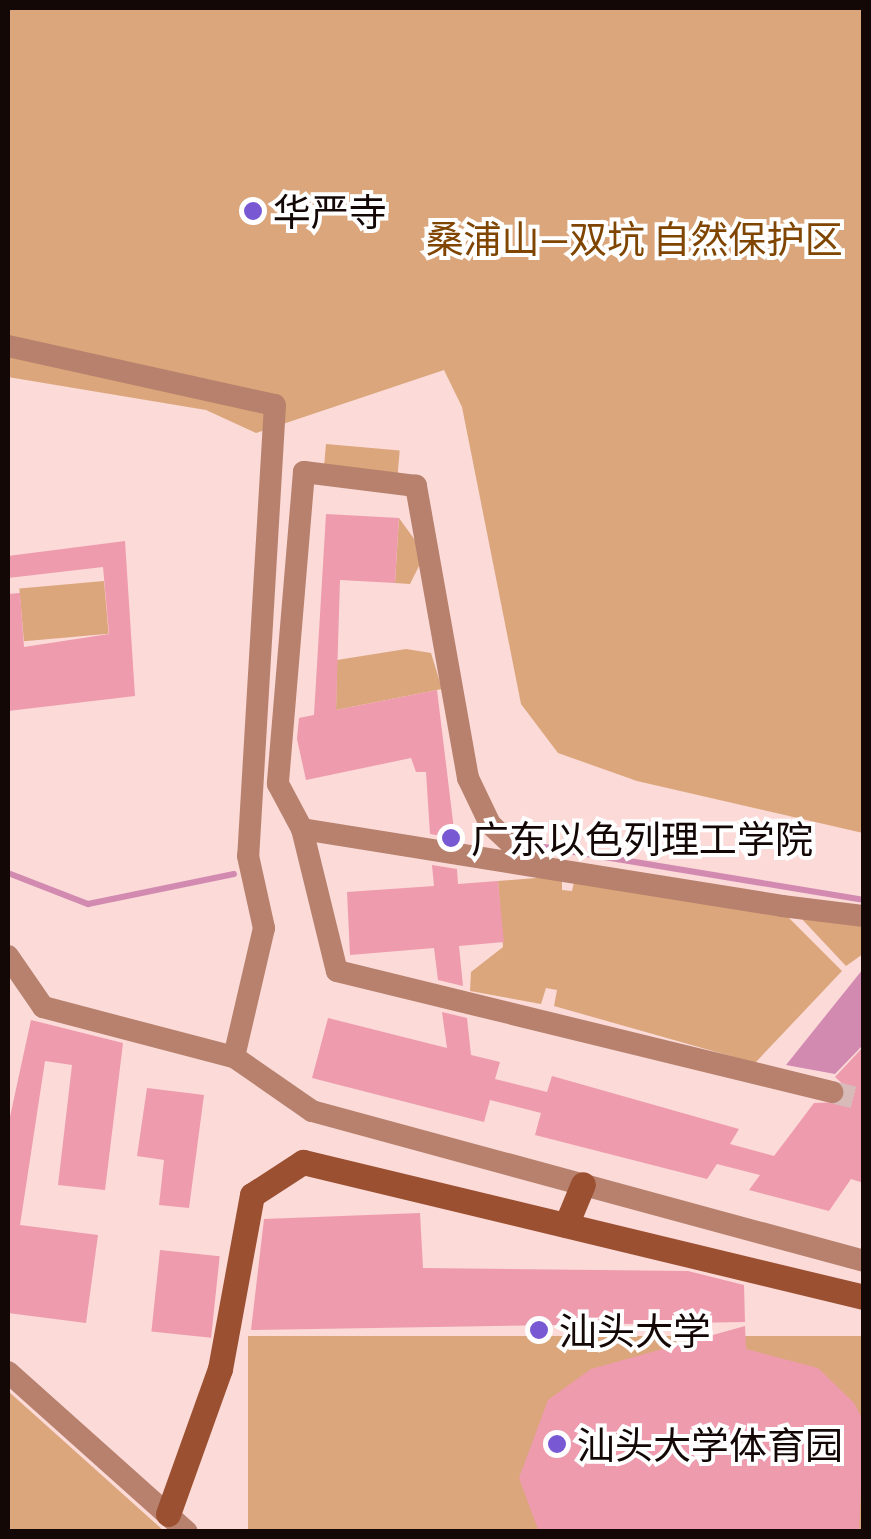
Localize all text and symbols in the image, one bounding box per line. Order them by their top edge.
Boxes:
place label: 华严寺 [273,188,387,234]
marker: 华严寺 [242,200,264,222]
park label: 桑浦山—双坑 自然保护区 [425,215,843,261]
place label: 广东以色列理工学院 [471,815,813,861]
marker: 广东以色列理工学院 [440,827,462,849]
place label: 汕头大学 [559,1307,711,1353]
marker: 汕头大学 [528,1319,550,1341]
place label: 汕头大学体育园 [577,1421,843,1467]
marker: 汕头大学体育园 [546,1433,568,1455]

